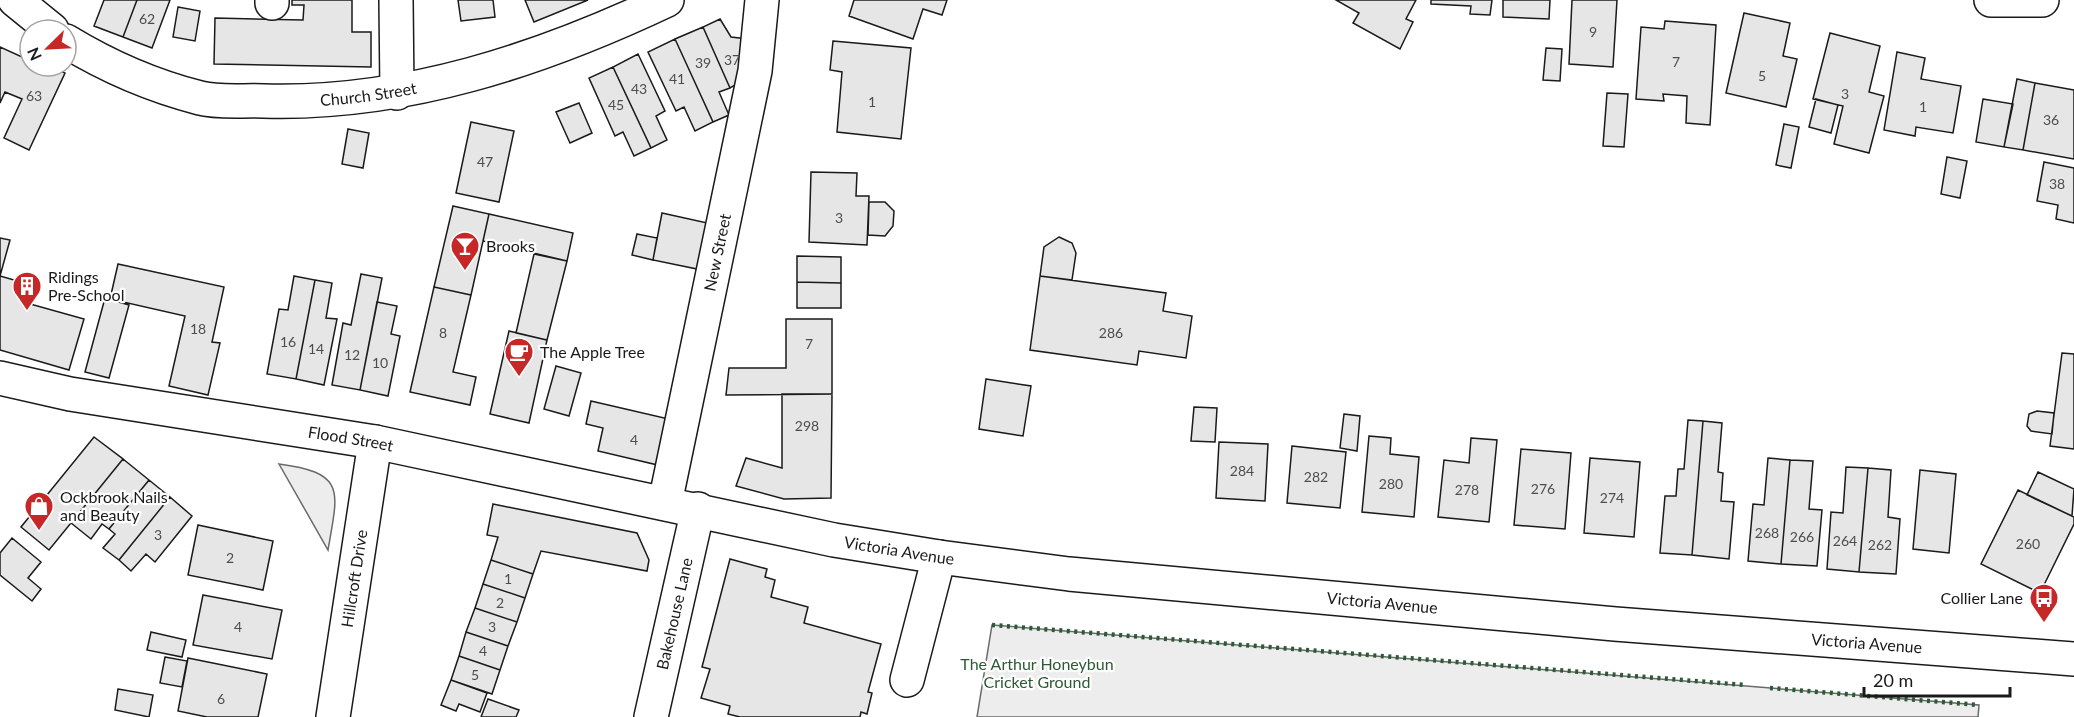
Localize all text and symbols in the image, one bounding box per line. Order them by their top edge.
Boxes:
house number: 62 [139,10,155,27]
north arrow [18,18,78,78]
house number: 9 [1589,23,1597,40]
text: N [23,45,45,64]
house number: 37 [724,51,740,68]
house number: 7 [1672,53,1680,70]
house number: 39 [695,54,711,71]
house number: 5 [1758,67,1766,84]
house number: 41 [669,70,685,87]
street label: Church Street [320,78,418,109]
house number: 43 [631,80,647,97]
house number: 3 [1841,85,1849,102]
house number: 63 [26,87,42,104]
house number: 1 [868,93,876,110]
house number: 45 [608,96,624,113]
house number: 1 [1919,98,1927,115]
house number: 36 [2043,111,2059,128]
house number: 47 [477,153,493,170]
house number: 38 [2049,175,2065,192]
house number: 3 [835,209,843,226]
street label: New Street [699,211,734,293]
bar icon: Brooks [449,230,481,272]
place label: Brooks [486,236,535,255]
place label: Ridings Pre-School [48,267,124,304]
building icon: Ridings Pre-School [11,270,43,312]
house number: 18 [190,320,206,337]
house number: 8 [439,324,447,341]
house number: 286 [1099,324,1123,341]
house number: 16 [280,333,296,350]
house number: 7 [805,335,813,352]
cafe icon: The Apple Tree [503,336,535,378]
house number: 14 [308,340,324,357]
place label: The Apple Tree [540,342,645,361]
house number: 12 [344,346,360,363]
house number: 10 [372,354,388,371]
house number: 298 [795,417,819,434]
street label: Flood Street [307,422,395,455]
house number: 4 [630,431,638,448]
house number: 284 [1230,462,1254,479]
house number: 282 [1304,468,1328,485]
house number: 280 [1379,475,1403,492]
house number: 276 [1531,480,1555,497]
house number: 278 [1455,481,1479,498]
place label: Ockbrook Nails and Beauty [60,487,168,524]
house number: 274 [1600,489,1624,506]
shop icon: Ockbrook Nails and Beauty [23,490,55,532]
house number: 268 [1755,524,1779,541]
house number: 3 [154,526,162,543]
street label: Hillcroft Drive [337,528,370,629]
house number: 266 [1790,528,1814,545]
street label: Victoria Avenue [843,532,956,568]
house number: 264 [1833,532,1857,549]
house number: 260 [2016,535,2040,552]
house number: 262 [1868,536,1892,553]
house number: 2 [226,549,234,566]
street label: Bakehouse Lane [652,556,696,671]
house number: 1 [504,570,512,587]
bus stop icon: Collier Lane [2028,582,2060,624]
street label: Victoria Avenue [1326,588,1439,617]
place label: Collier Lane [1940,588,2023,607]
house number: 2 [496,594,504,611]
house number: 4 [234,618,242,635]
house number: 3 [488,618,496,635]
street label: Victoria Avenue [1810,629,1923,656]
house number: 4 [479,642,487,659]
park label: The Arthur Honeybun Cricket Ground [960,654,1114,691]
scale bar [1864,660,2010,698]
house number: 5 [471,666,479,683]
text: 20 m [1873,669,1913,691]
house number: 6 [217,690,225,707]

